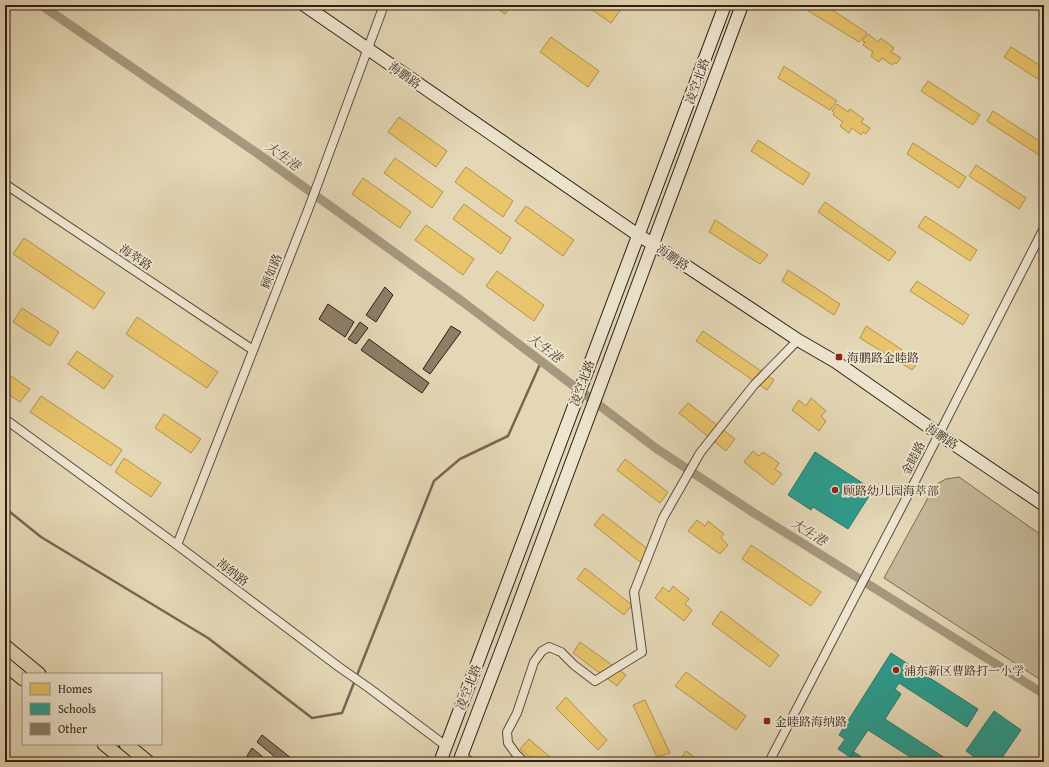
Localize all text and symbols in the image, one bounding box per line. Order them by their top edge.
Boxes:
street label: 凌空北路 [681,56,713,106]
street label: 海鹏路 [385,58,425,92]
water label: 大生港 [262,137,306,176]
street label: 海萃路 [116,240,156,274]
street label: 海鹏路 [653,240,693,274]
street label: 顾如路 [256,251,286,291]
water label: 大生港 [524,329,568,369]
place label: 海鹏路金睦路 [847,349,919,366]
marker: 海鹏路金睦路 [834,352,844,362]
street label: 凌空北路 [566,358,598,408]
street label: 海鹏路 [922,419,962,453]
street label: 金睦路 [897,438,929,478]
place label: 顾路幼儿园海萃部 [843,482,939,499]
marker: 顾路幼儿园海萃部 [830,485,840,495]
water label: 大生港 [787,514,832,551]
street label: 海纳路 [214,554,252,590]
street label: 凌空北路 [451,662,485,712]
place label: 浦东新区曹路打一小学 [904,662,1024,679]
marker: 浦东新区曹路打一小学 [891,665,901,675]
legend [22,673,162,745]
text: Homes [58,680,93,697]
text: Schools [58,700,96,717]
place label: 金睦路海纳路 [775,713,847,730]
marker: 金睦路海纳路 [762,716,772,726]
text: Other [58,720,87,737]

